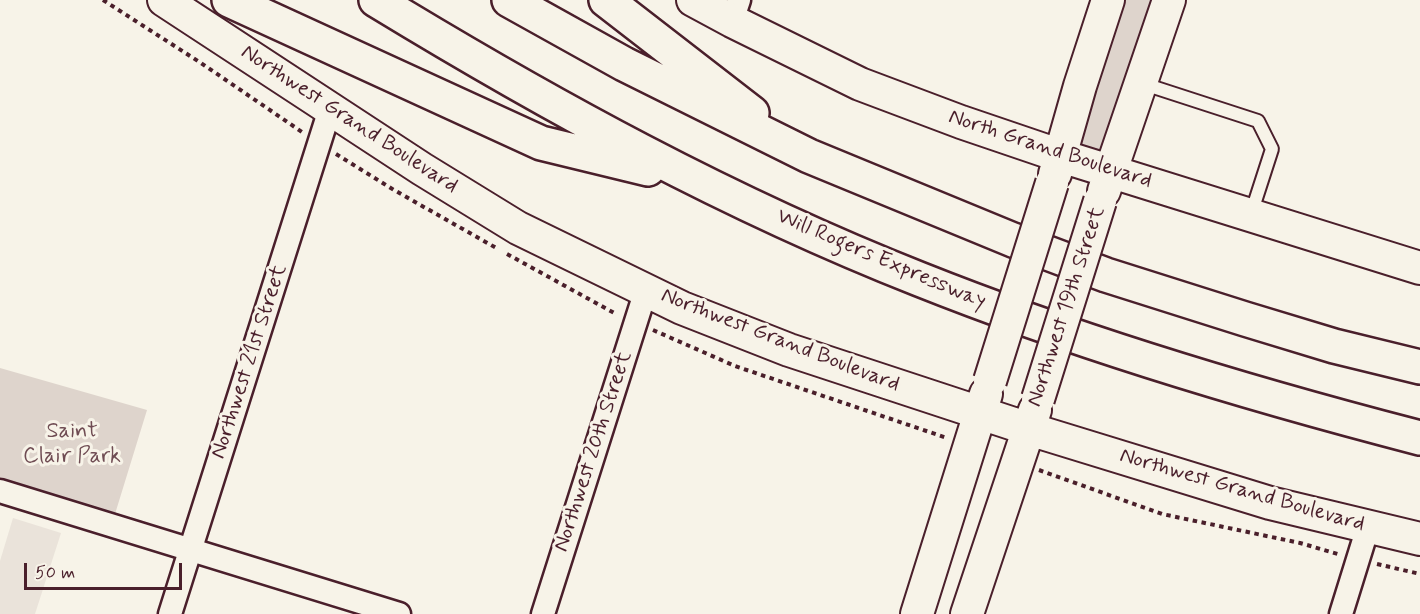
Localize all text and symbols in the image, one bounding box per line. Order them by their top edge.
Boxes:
street label: Northwest Grand Boulevard [235,40,463,200]
street label: North Grand Boulevard [945,105,1155,195]
street label: Will Rogers Expressway [772,204,990,316]
street label: Northwest 19th Street [1022,204,1112,410]
street label: Northwest 21st Street [206,262,294,462]
street label: Northwest Grand Boulevard [657,283,903,399]
street label: Northwest 20th Street [549,349,639,555]
park label: Saint Clair Park [23,419,121,470]
street label: Northwest Grand Boulevard [1116,443,1368,539]
scale bar [27,551,184,589]
text: 50 m [35,561,75,585]

